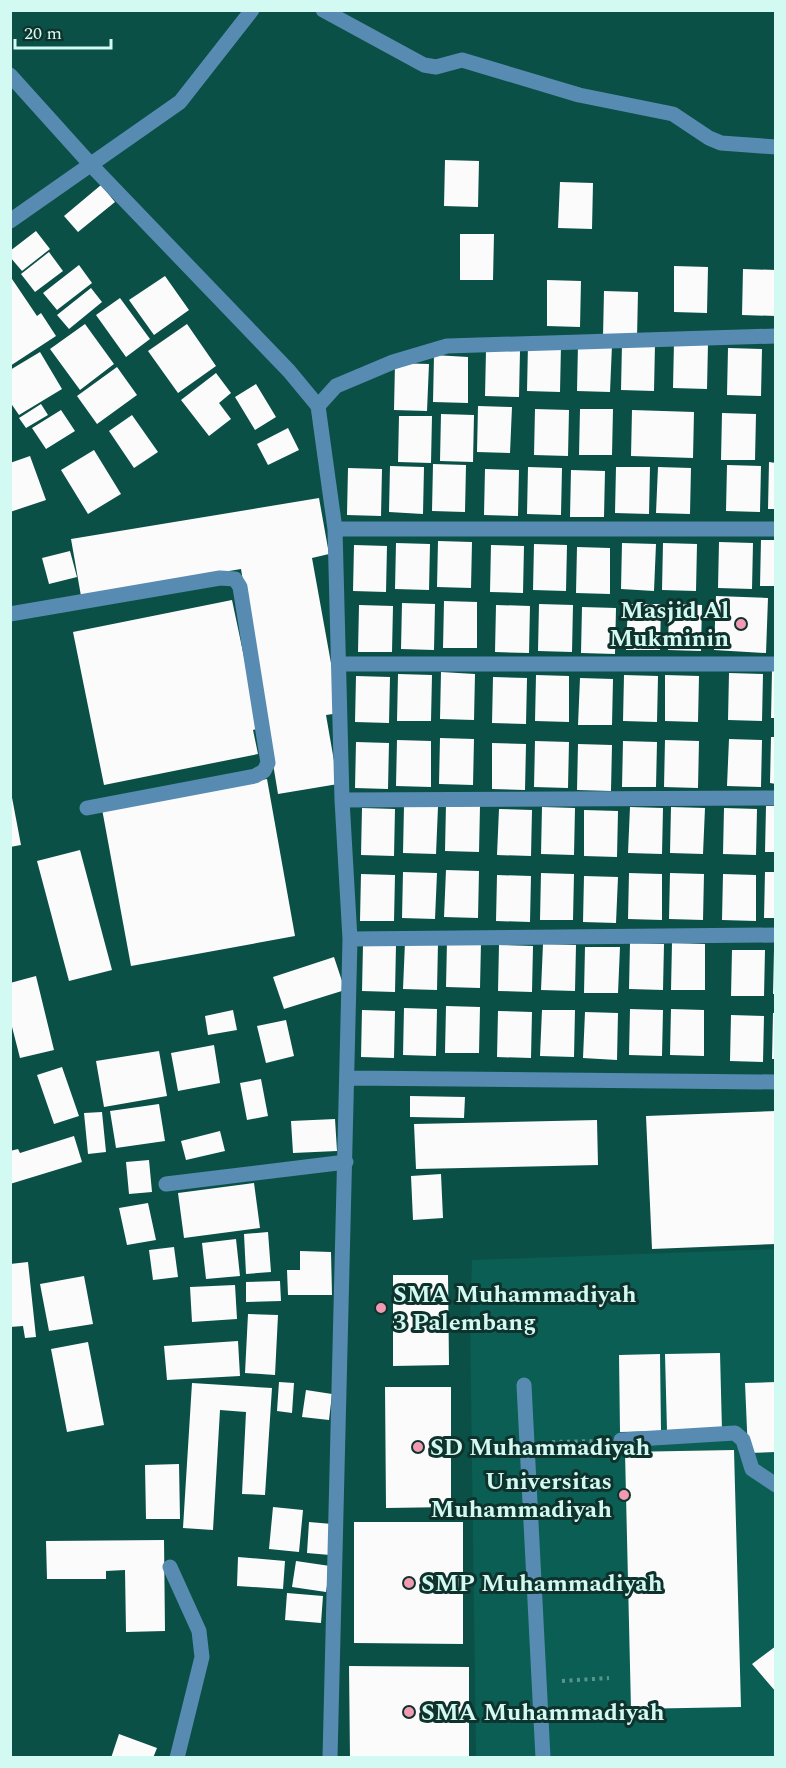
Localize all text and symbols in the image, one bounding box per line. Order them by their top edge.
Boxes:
scale bar [15,12,111,50]
text: 20 m [24,20,62,47]
place label: Masjid Al Mukminin [609,593,729,657]
marker: Masjid Al Mukminin [734,617,748,631]
place label: SMA Muhammadiyah 3 Palembang [393,1277,637,1341]
marker: SMA Muhammadiyah 3 Palembang [374,1301,388,1315]
place label: SD Muhammadiyah [430,1430,651,1466]
marker: SD Muhammadiyah [411,1440,425,1454]
place label: Universitas Muhammadiyah [431,1464,612,1528]
marker: Universitas Muhammadiyah [617,1488,631,1502]
place label: SMP Muhammadiyah [421,1566,663,1602]
marker: SMP Muhammadiyah [402,1576,416,1590]
place label: SMA Muhammadiyah [421,1695,665,1731]
marker: SMA Muhammadiyah [402,1705,416,1719]

